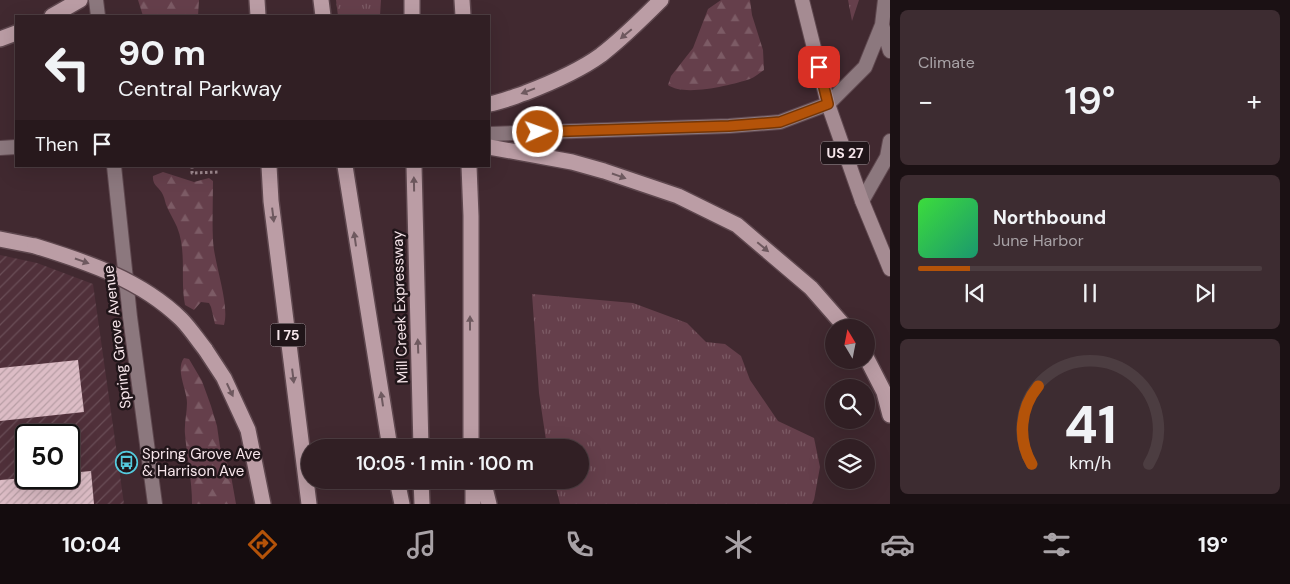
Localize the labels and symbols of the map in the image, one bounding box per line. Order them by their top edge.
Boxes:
one-way arrow [619,28,632,39]
pin [798,46,840,88]
one-way arrow [521,88,536,95]
position arrow [511,105,563,157]
road number: US 27 [821,142,869,164]
one-way arrow [611,172,626,180]
one-way arrow [410,176,418,192]
one-way arrow [269,207,277,223]
street label: Mill Creek Expressway [387,230,413,384]
one-way arrow [351,231,359,247]
one-way arrow [756,241,769,252]
one-way arrow [74,258,89,265]
street label: Spring Grove Avenue [98,264,136,410]
one-way arrow [466,315,474,331]
north arrow [825,319,875,369]
road number: I 75 [270,324,306,346]
one-way arrow [414,338,422,354]
one-way arrow [289,368,297,384]
one-way arrow [226,383,234,397]
one-way arrow [377,391,385,407]
speed limit sign: 50 [15,424,80,489]
place label: Spring Grove Ave & Harrison Ave [142,444,261,481]
bus stop icon: Spring Grove Ave & Harrison Ave [114,451,138,475]

